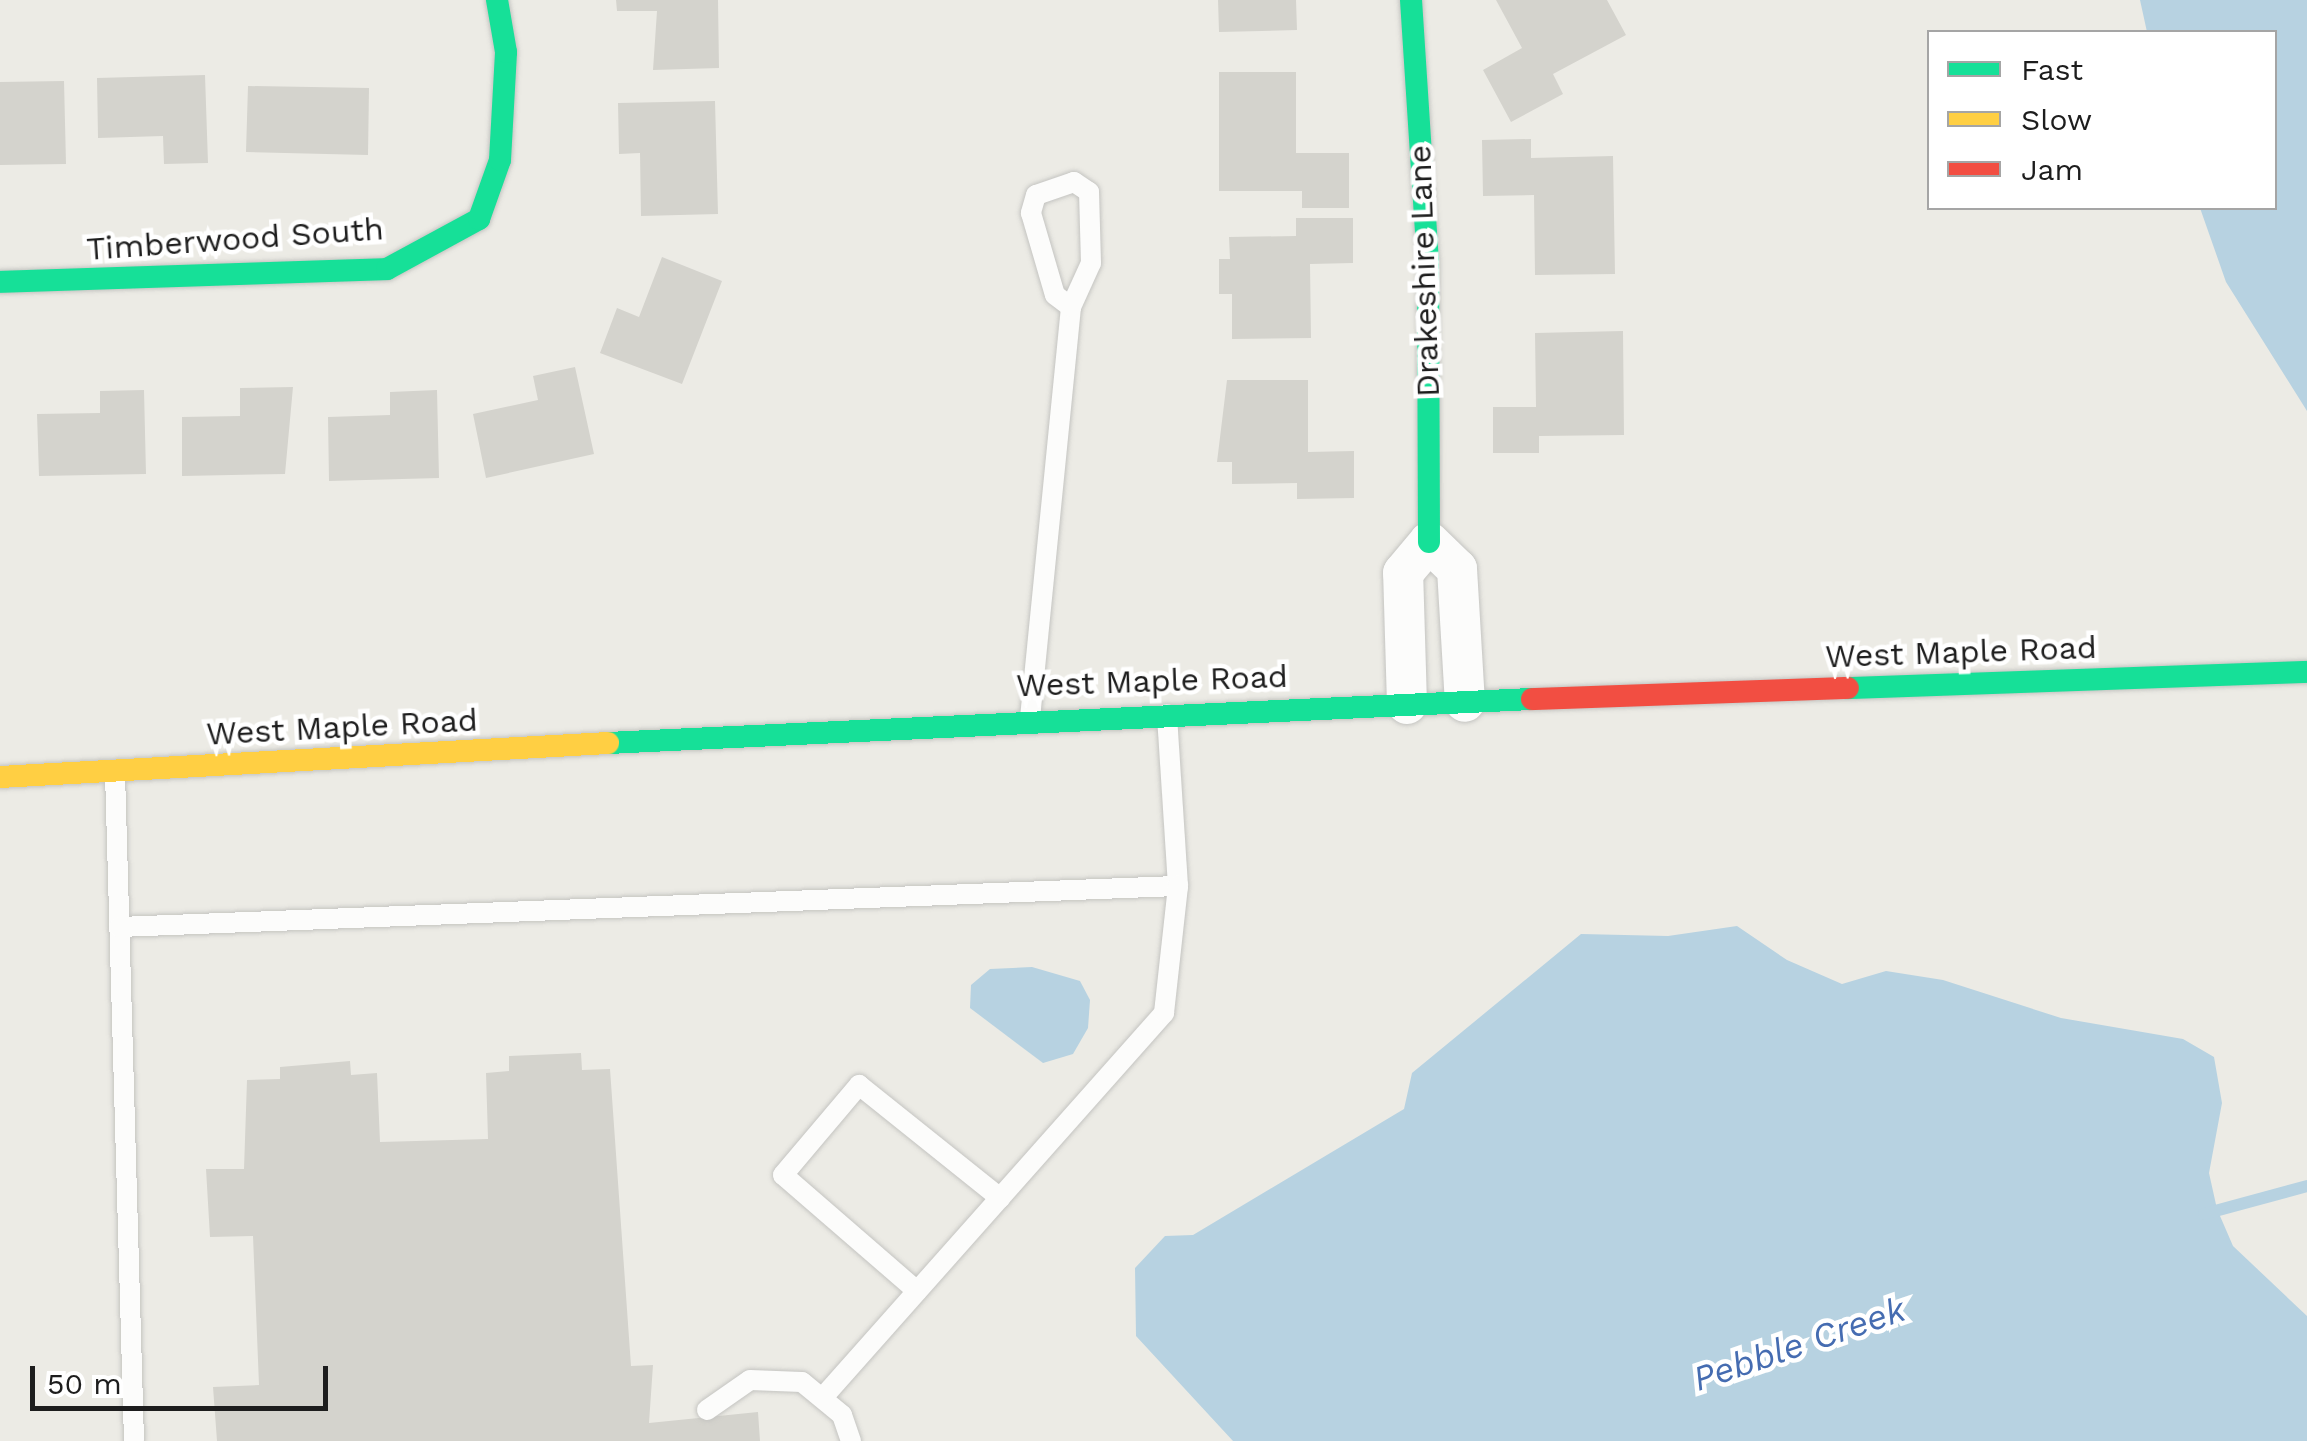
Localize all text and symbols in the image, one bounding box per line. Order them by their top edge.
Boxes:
legend [1927,30,2277,210]
text: Fast [2021,52,2083,87]
text: Slow [2021,102,2092,137]
street label: Drakeshire Lane [1400,144,1448,398]
text: Jam [2021,152,2083,187]
street label: Timberwood South [85,209,385,269]
street label: West Maple Road [1824,628,2098,676]
street label: West Maple Road [1015,657,1289,705]
street label: West Maple Road [205,701,479,753]
water label: Pebble Creek [1687,1288,1911,1400]
scale bar [35,1346,332,1408]
text: 50 m [47,1366,122,1401]

